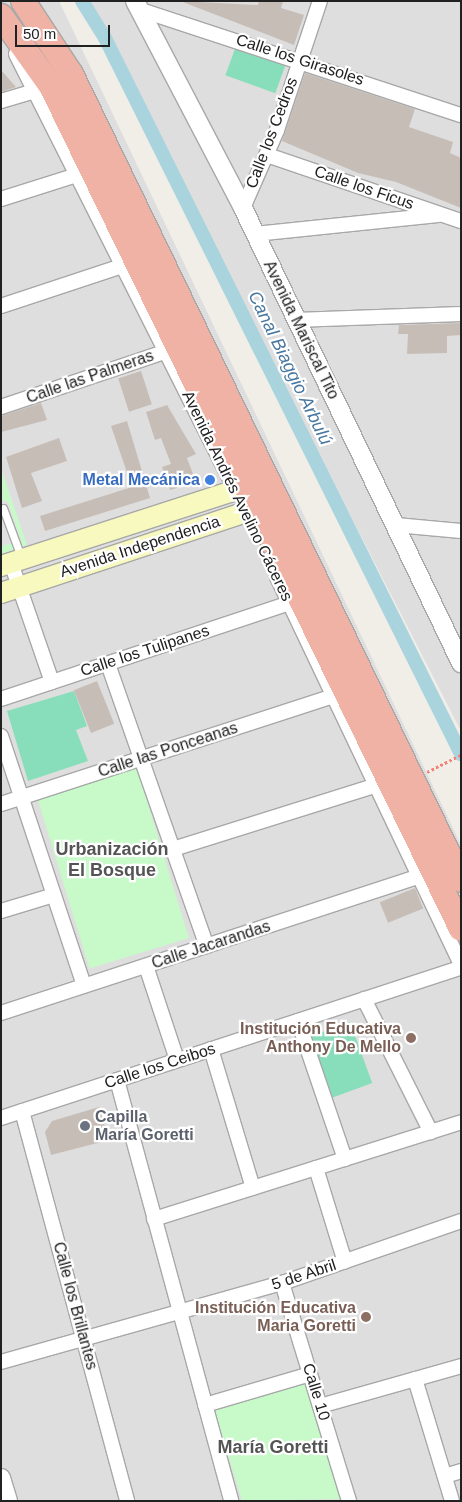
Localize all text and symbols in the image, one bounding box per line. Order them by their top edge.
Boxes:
scale bar [18,15,112,47]
text: 50 m [23,25,56,42]
street label: Calle los Girasoles [234,30,366,90]
street label: Calle los Cedros [242,75,302,191]
street label: Calle los Ficus [312,162,416,214]
street label: Avenida Mariscal Tito [259,257,343,403]
water label: Canal Biaggio Arbulú [243,287,337,449]
street label: Calle las Palmeras [24,346,156,408]
street label: Avenida Andrés Avelino Cáceres [177,387,297,605]
place label: Metal Mecánica [83,470,200,490]
marker: Metal Mecánica [204,474,216,486]
street label: Avenida Independencia [58,512,222,582]
street label: Calle los Tulipanes [78,621,212,681]
street label: Calle las Ponceanas [96,718,240,782]
district label: Urbanización El Bosque [55,839,169,882]
street label: Calle Jacarandas [149,917,273,973]
place label: Institución Educativa Anthony De Mello [240,1019,401,1057]
marker: Institución Educativa Anthony De Mello [405,1032,417,1044]
street label: Calle los Ceibos [102,1039,218,1093]
place label: Capilla María Goretti [95,1107,194,1145]
marker: Capilla María Goretti [79,1120,91,1132]
street label: Calle los Brillantes [49,1240,101,1372]
street label: 5 de Abril [269,1255,339,1295]
place label: Institución Educativa Maria Goretti [195,1298,356,1336]
marker: Institución Educativa Maria Goretti [360,1311,372,1323]
street label: Calle 10 [298,1361,334,1423]
district label: María Goretti [217,1436,329,1458]

